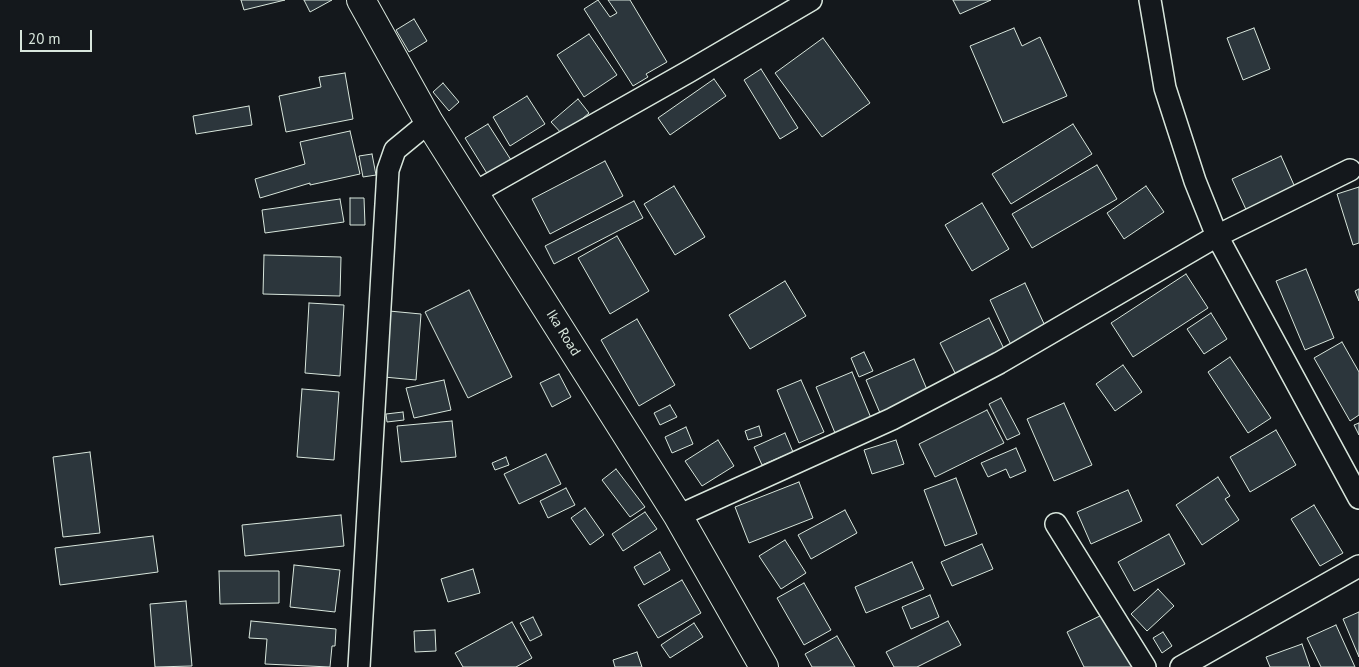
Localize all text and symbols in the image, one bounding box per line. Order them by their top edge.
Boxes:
scale bar [22,20,95,52]
text: 20 m [28,29,61,48]
street label: Ika Road [542,307,584,359]

